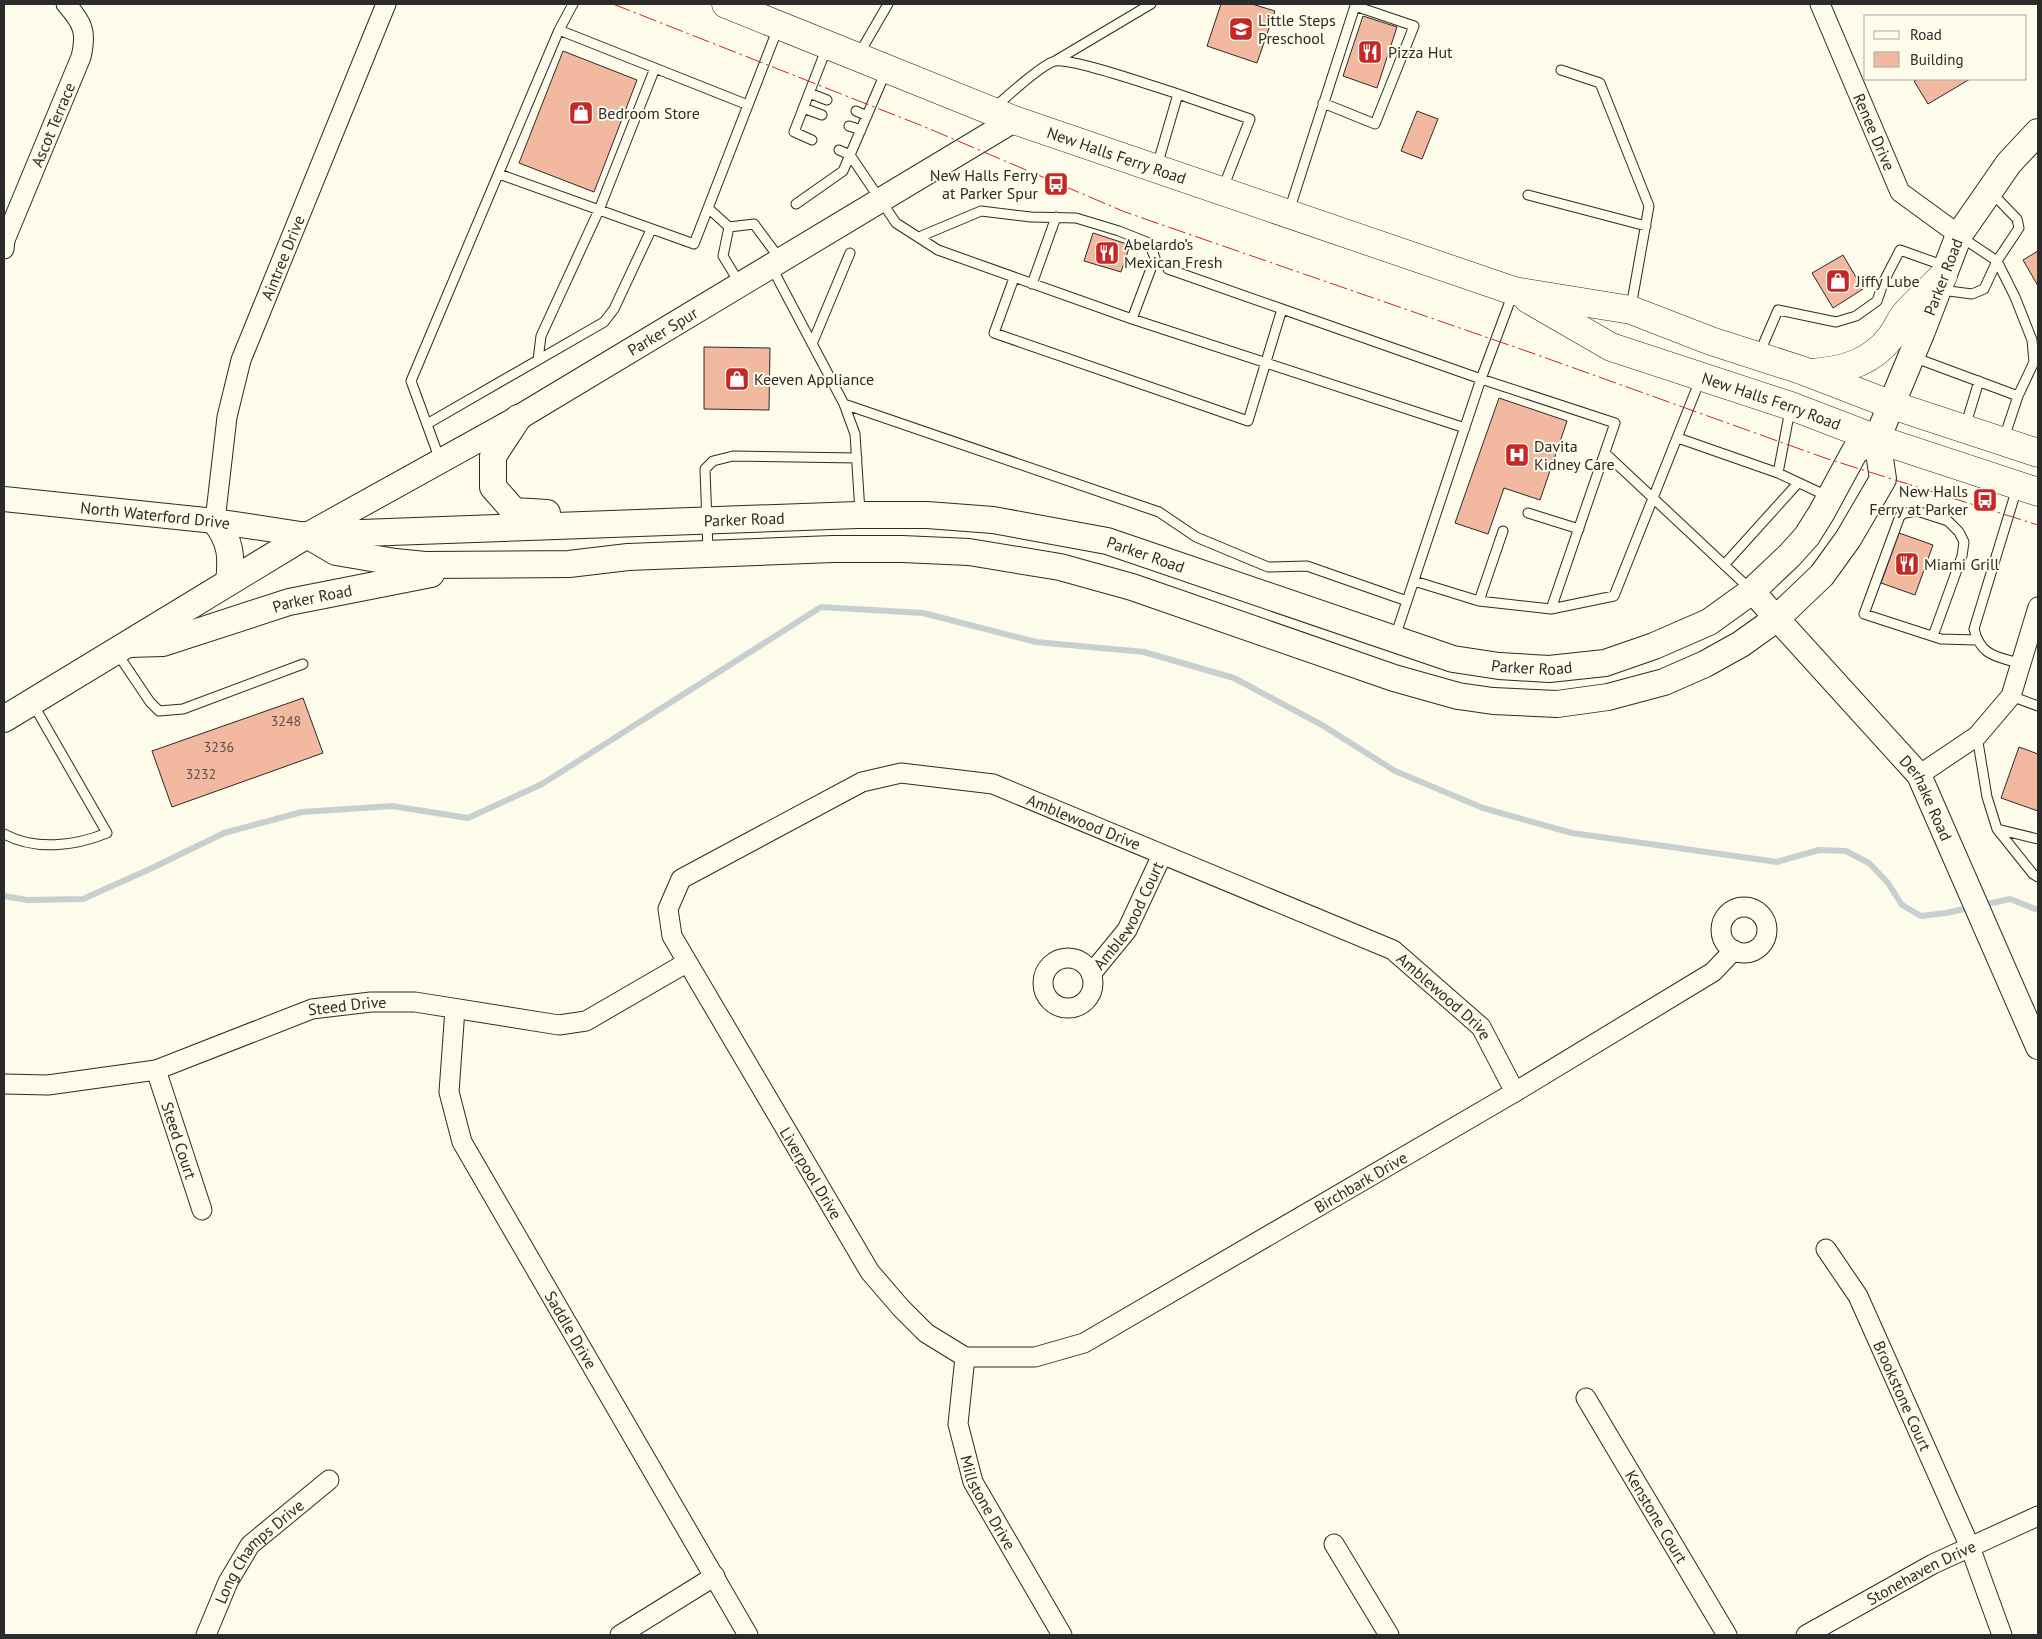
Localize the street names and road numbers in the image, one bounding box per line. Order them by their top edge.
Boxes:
street label: Ascot Terrace [27,79,79,170]
street label: Renee Drive [1849,90,1900,174]
street label: New Halls Ferry Road [1044,122,1189,188]
street label: Aintree Drive [257,212,309,303]
street label: Parker Road [1919,235,1967,318]
street label: Parker Spur [624,302,702,360]
street label: New Halls Ferry Road [1699,367,1844,434]
street label: North Waterford Drive [79,497,231,533]
street label: Parker Road [703,508,785,531]
street label: Parker Road [1104,532,1187,577]
street label: Parker Road [270,580,354,617]
street label: Parker Road [1490,655,1573,679]
street label: Derhake Road [1896,751,1957,844]
street label: Amblewood Drive [1024,789,1144,854]
street label: Amblewood Court [1089,858,1168,974]
street label: Amblewood Drive [1393,948,1496,1043]
street label: Steed Drive [307,992,386,1019]
street label: Steed Court [157,1099,201,1182]
street label: Liverpool Drive [776,1123,846,1223]
street label: Birchbark Drive [1310,1147,1411,1217]
street label: Saddle Drive [541,1287,601,1372]
street label: Brookstone Court [1869,1337,1936,1454]
street label: Millstone Drive [956,1453,1020,1553]
street label: Kenstone Court [1621,1466,1692,1567]
street label: Long Champs Drive [210,1495,308,1607]
street label: Stonehaven Drive [1863,1536,1979,1609]

